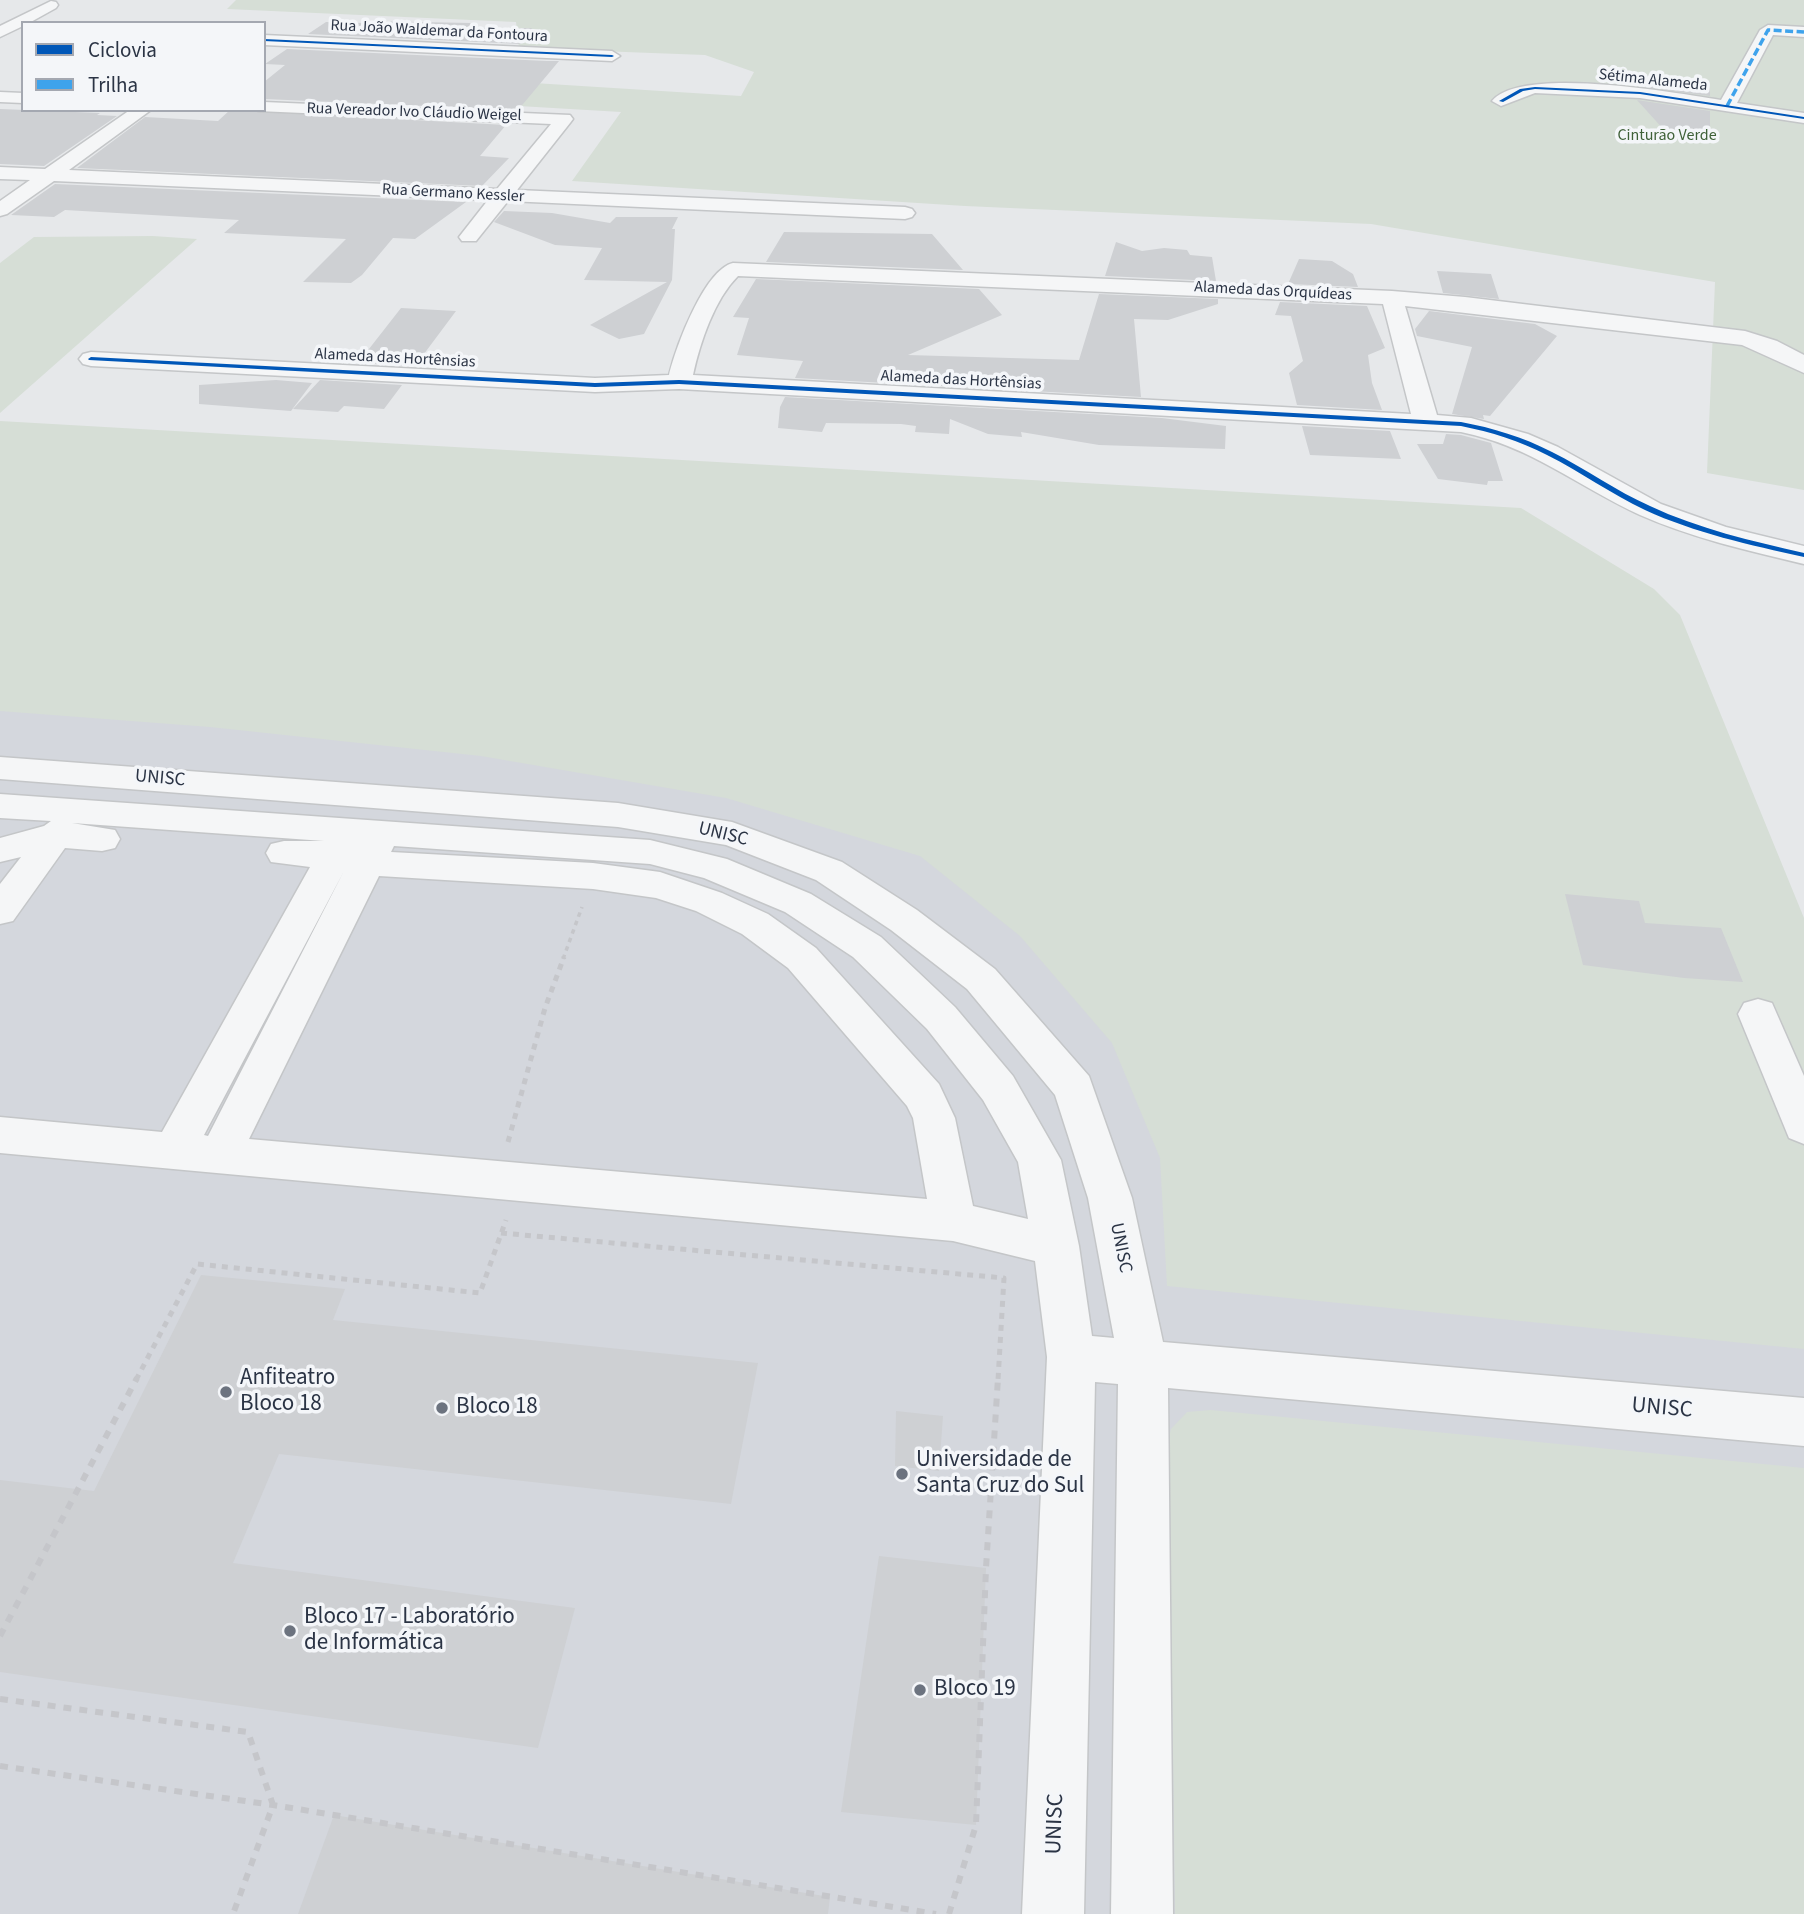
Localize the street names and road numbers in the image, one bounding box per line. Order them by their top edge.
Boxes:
street label: Rua João Waldemar da Fontoura [330,17,548,47]
street label: Sétima Alameda [1598,66,1708,96]
street label: Rua Vereador Ivo Cláudio Weigel [306,100,522,126]
street label: Rua Germano Kessler [381,181,525,207]
street label: Alameda das Orquídeas [1194,278,1352,306]
street label: Alameda das Hortênsias [314,345,476,373]
street label: Alameda das Hortênsias [880,367,1042,395]
street label: UNISC [134,765,186,793]
street label: UNISC [696,818,750,852]
street label: UNISC [1104,1221,1136,1275]
street label: UNISC [1630,1393,1694,1425]
street label: UNISC [1041,1793,1071,1855]

